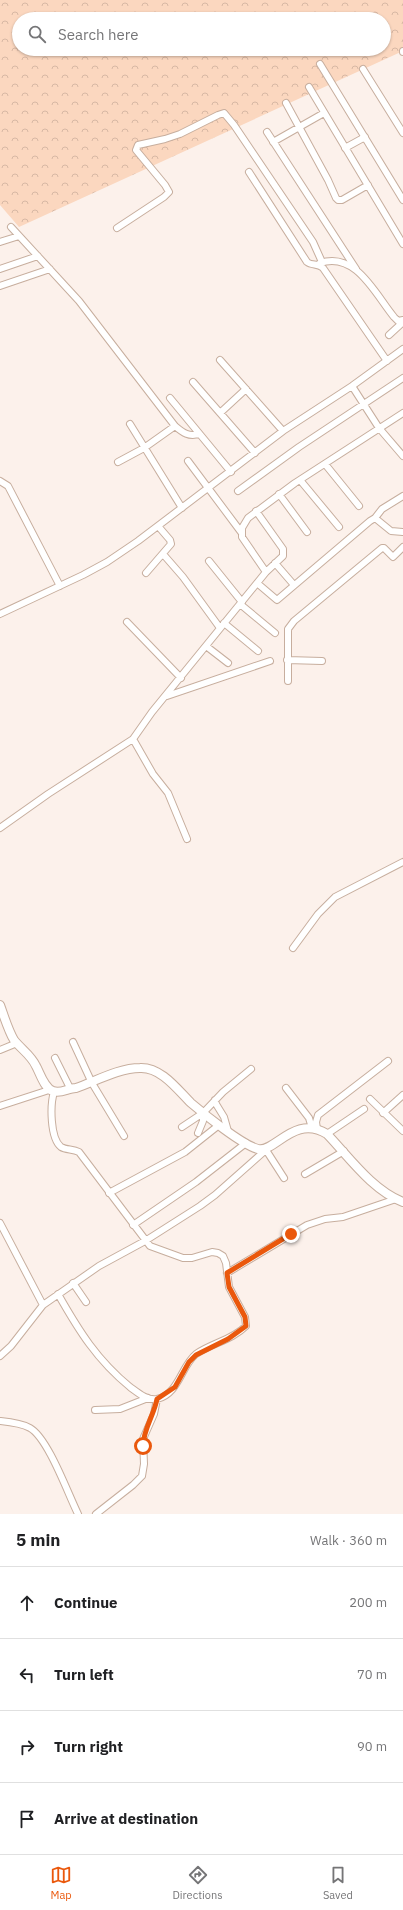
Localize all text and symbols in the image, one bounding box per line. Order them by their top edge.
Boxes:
search box [12,12,391,56]
icon: search [26,23,48,45]
text: Search here [58,25,138,44]
route end [282,1225,300,1243]
route start [134,1437,152,1455]
text: 5 min [16,1529,60,1551]
text: Walk · 360 m [310,1532,387,1549]
icon: ahead [16,1592,38,1614]
text: Continue [54,1593,118,1612]
text: 200 m [349,1594,387,1611]
icon: left [16,1664,38,1686]
text: Turn left [54,1665,114,1684]
text: 70 m [357,1666,387,1683]
icon: right [16,1736,38,1758]
text: Turn right [54,1737,123,1756]
text: 90 m [357,1738,387,1755]
icon: arrive [16,1808,38,1830]
text: Arrive at destination [54,1809,198,1828]
tab: Map [50,1864,72,1902]
tab: Directions [172,1864,223,1902]
tab: Saved [323,1864,353,1902]

